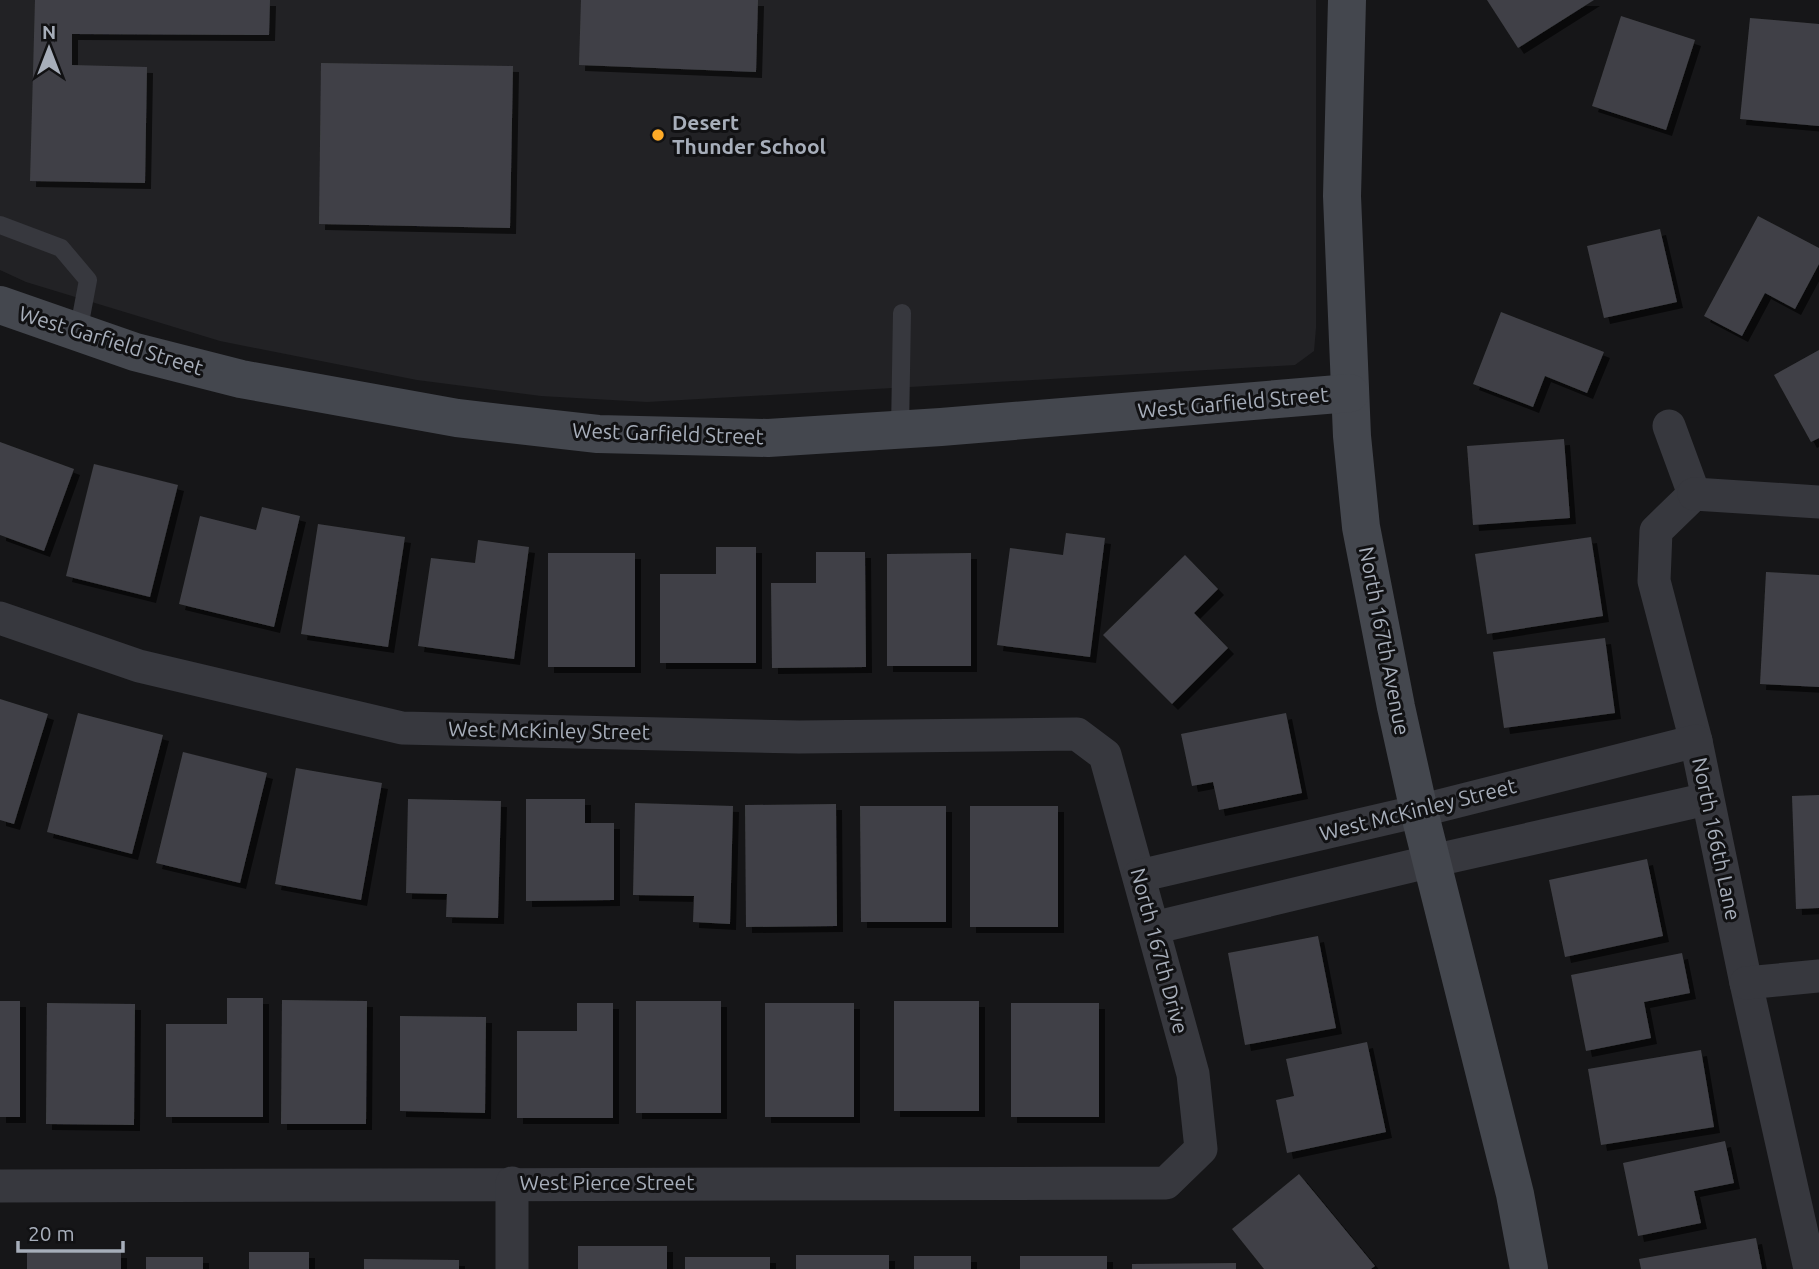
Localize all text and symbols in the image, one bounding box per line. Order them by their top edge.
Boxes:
north arrow [14,14,84,84]
text: N [42,21,56,43]
place label: Desert Thunder School [672,110,826,158]
marker: Desert Thunder School [650,127,666,143]
street label: West Garfield Street [16,301,206,380]
street label: West Garfield Street [1136,382,1329,422]
street label: West Garfield Street [572,418,764,448]
street label: North 167th Avenue [1355,544,1415,737]
street label: West McKinley Street [448,716,650,744]
street label: North 166th Lane [1688,755,1746,922]
street label: West McKinley Street [1317,773,1519,845]
street label: North 167th Drive [1126,865,1194,1036]
street label: West Pierce Street [520,1170,694,1194]
scale bar [18,1210,122,1254]
text: 20 m [28,1221,75,1245]

